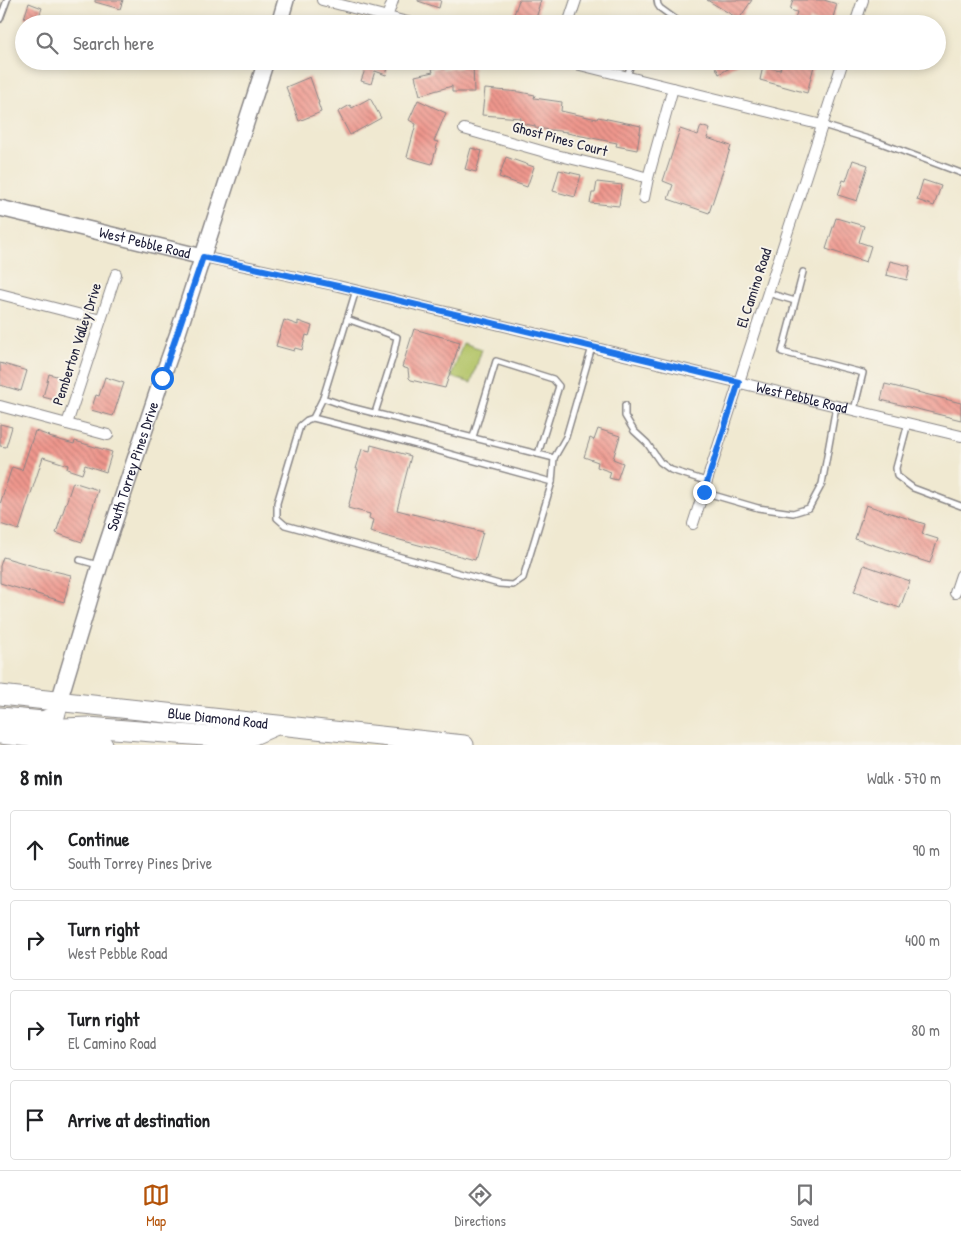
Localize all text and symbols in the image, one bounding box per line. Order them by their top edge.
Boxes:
search box [15,15,946,70]
icon: search [33,29,61,57]
text: Search here [73,30,154,56]
street label: Ghost Pines Court [510,116,611,162]
street label: West Pebble Road [97,221,193,264]
street label: El Camino Road [731,245,776,330]
street label: Pemberton Valley Drive [47,280,106,408]
route start [151,367,174,390]
street label: West Pebble Road [754,376,850,418]
street label: South Torrey Pines Drive [101,399,163,534]
route end [693,481,716,504]
street label: Blue Diamond Road [167,702,269,734]
text: 8 min [20,763,62,792]
text: Walk · 570 m [867,767,941,789]
text: Continue [68,826,129,852]
icon: ahead [21,836,49,864]
text: 90 m [912,839,940,861]
text: South Torrey Pines Drive [68,852,212,874]
text: Turn right [68,916,139,942]
icon: right [21,926,49,954]
text: 400 m [905,929,940,951]
text: West Pebble Road [68,942,167,964]
text: Turn right [68,1006,139,1032]
icon: right [21,1016,49,1044]
text: 80 m [911,1019,940,1041]
text: El Camino Road [68,1032,156,1054]
icon: arrive [21,1106,49,1134]
text: Arrive at destination [68,1107,210,1133]
tab: Map [142,1181,170,1230]
tab: Directions [454,1181,506,1230]
tab: Saved [790,1181,819,1230]

